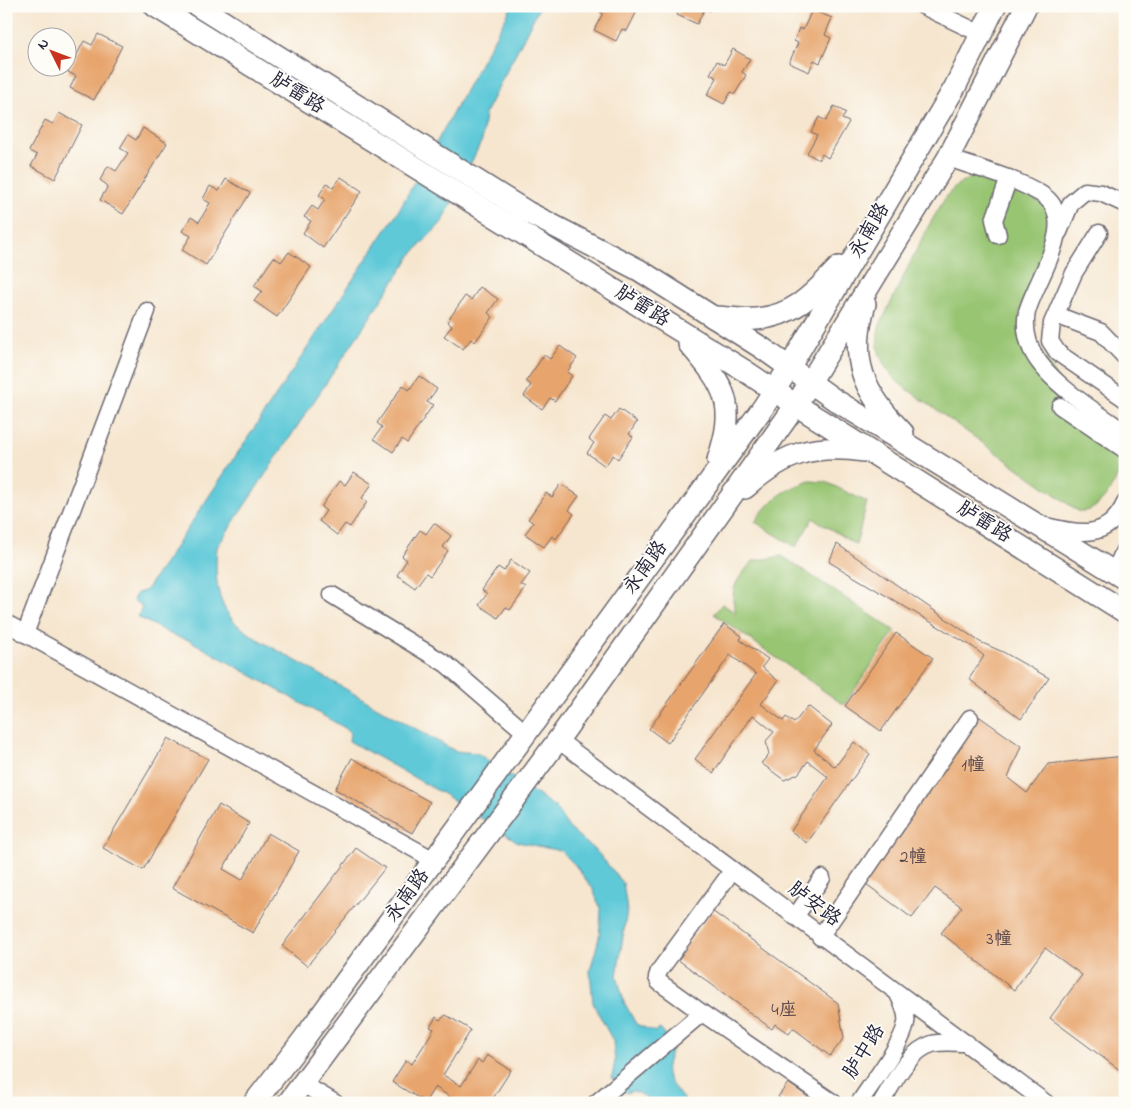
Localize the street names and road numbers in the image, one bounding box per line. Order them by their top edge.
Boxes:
street label: 胪雷路 [264,66,331,123]
street label: 永南路 [842,197,898,264]
street label: 胪雷路 [609,279,676,336]
street label: 胪雷路 [951,495,1018,552]
street label: 永南路 [617,534,676,601]
street label: 永南路 [379,862,438,929]
street label: 胪安路 [781,875,847,935]
street label: 胪中路 [837,1018,894,1085]

